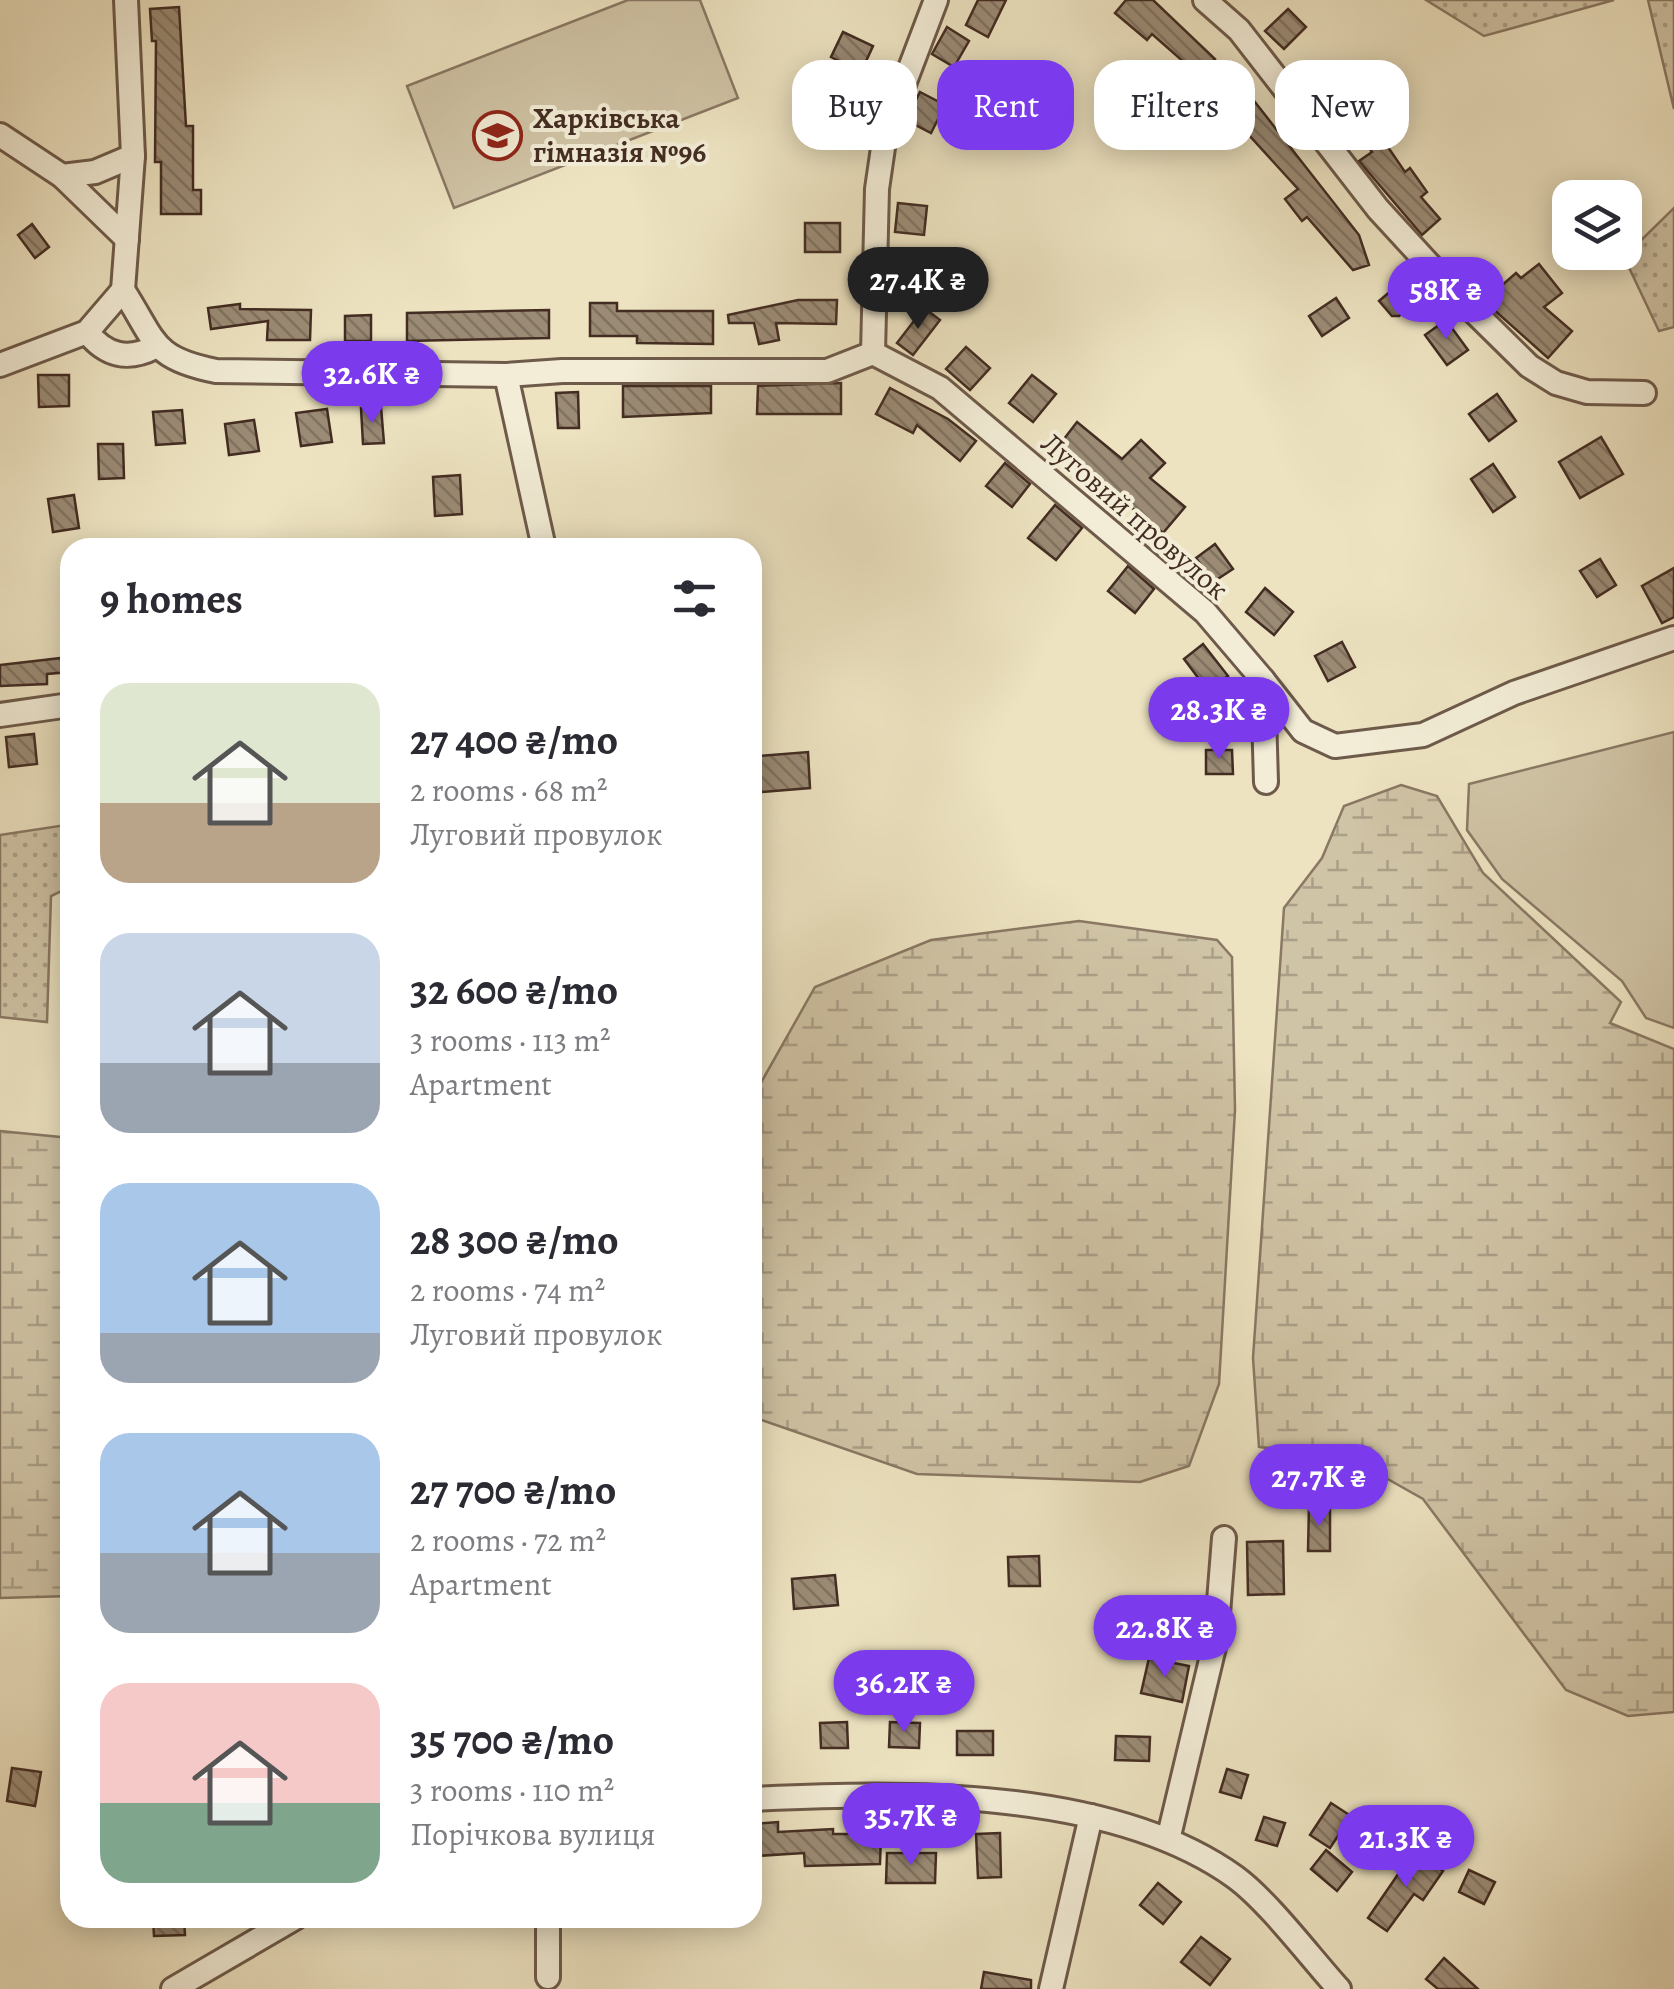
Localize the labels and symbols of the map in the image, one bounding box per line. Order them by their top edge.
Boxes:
place label: Харківська гімназія №96 [533,98,706,172]
school or university icon: Харківська гімназія №96 [472,109,524,161]
pin: 27.4K ₴ [826,247,1010,332]
pin: 58K ₴ [1376,257,1516,342]
pin: 32.6K ₴ [280,341,464,426]
street label: Луговий провулок [1033,423,1237,609]
pin: 28.3K ₴ [1127,677,1311,762]
pin: 27.7K ₴ [1227,1444,1411,1529]
pin: 22.8K ₴ [1073,1595,1257,1680]
pin: 36.2K ₴ [812,1650,996,1735]
pin: 35.7K ₴ [819,1783,1003,1868]
pin: 21.3K ₴ [1314,1805,1498,1890]

